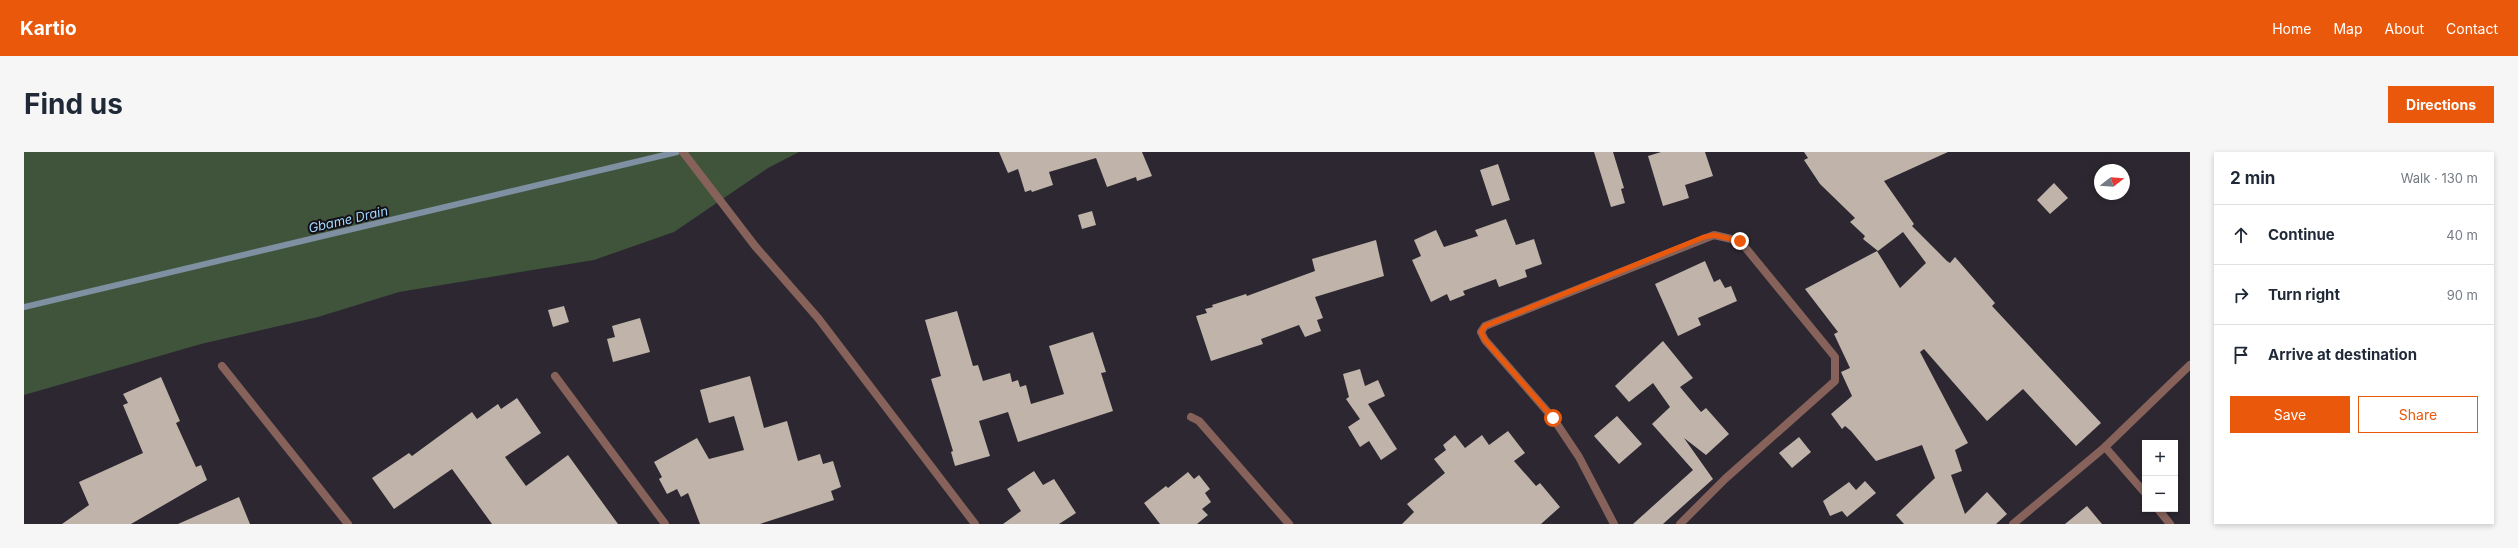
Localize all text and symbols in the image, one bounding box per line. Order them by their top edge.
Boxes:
text: Kartio [20,17,77,40]
text: Home [2272,20,2311,37]
text: Map [2333,20,2363,37]
text: About [2385,20,2424,37]
text: Contact [2446,20,2498,37]
button: Directions [2388,86,2494,123]
text: Find us [24,87,123,121]
north arrow [2094,164,2130,200]
text: 2 min [2230,168,2275,188]
text: Walk · 130 m [2401,170,2478,186]
water label: Gbame Drain [307,202,390,236]
icon: ahead [2230,224,2252,246]
text: Continue [2268,225,2335,244]
text: 40 m [2446,227,2478,243]
route end [1731,232,1749,250]
icon: right [2230,284,2252,306]
text: Turn right [2268,285,2340,304]
text: 90 m [2447,287,2478,303]
icon: arrive [2230,344,2252,366]
text: Arrive at destination [2268,345,2417,364]
button: Save [2230,396,2350,433]
button: Share [2358,396,2478,433]
route start [1544,409,1562,427]
map controls [2142,440,2178,512]
button: + [2142,440,2178,476]
button: − [2142,476,2178,512]

